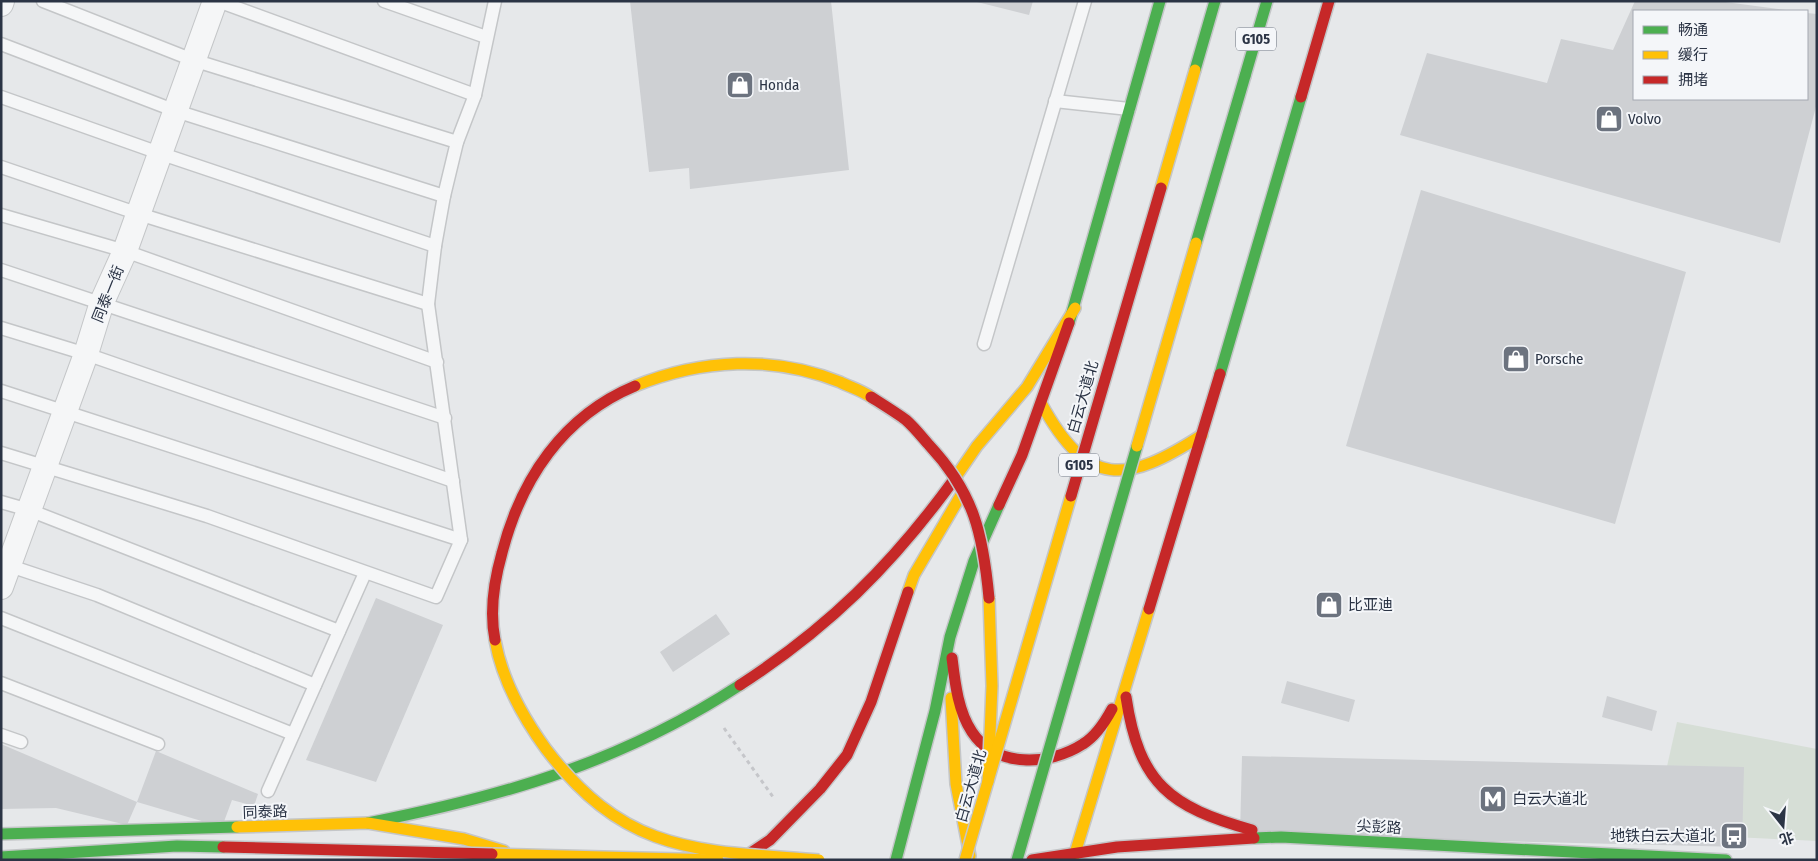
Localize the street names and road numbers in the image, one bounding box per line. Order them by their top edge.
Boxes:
road number: G105 [1236,28,1276,50]
street label: 同泰一街 [88,263,128,325]
street label: 白云大道北 [1064,358,1102,436]
road number: G105 [1059,454,1099,476]
street label: 白云大道北 [952,747,990,825]
street label: 同泰路 [242,802,288,822]
street label: 尖彭路 [1356,817,1402,837]

